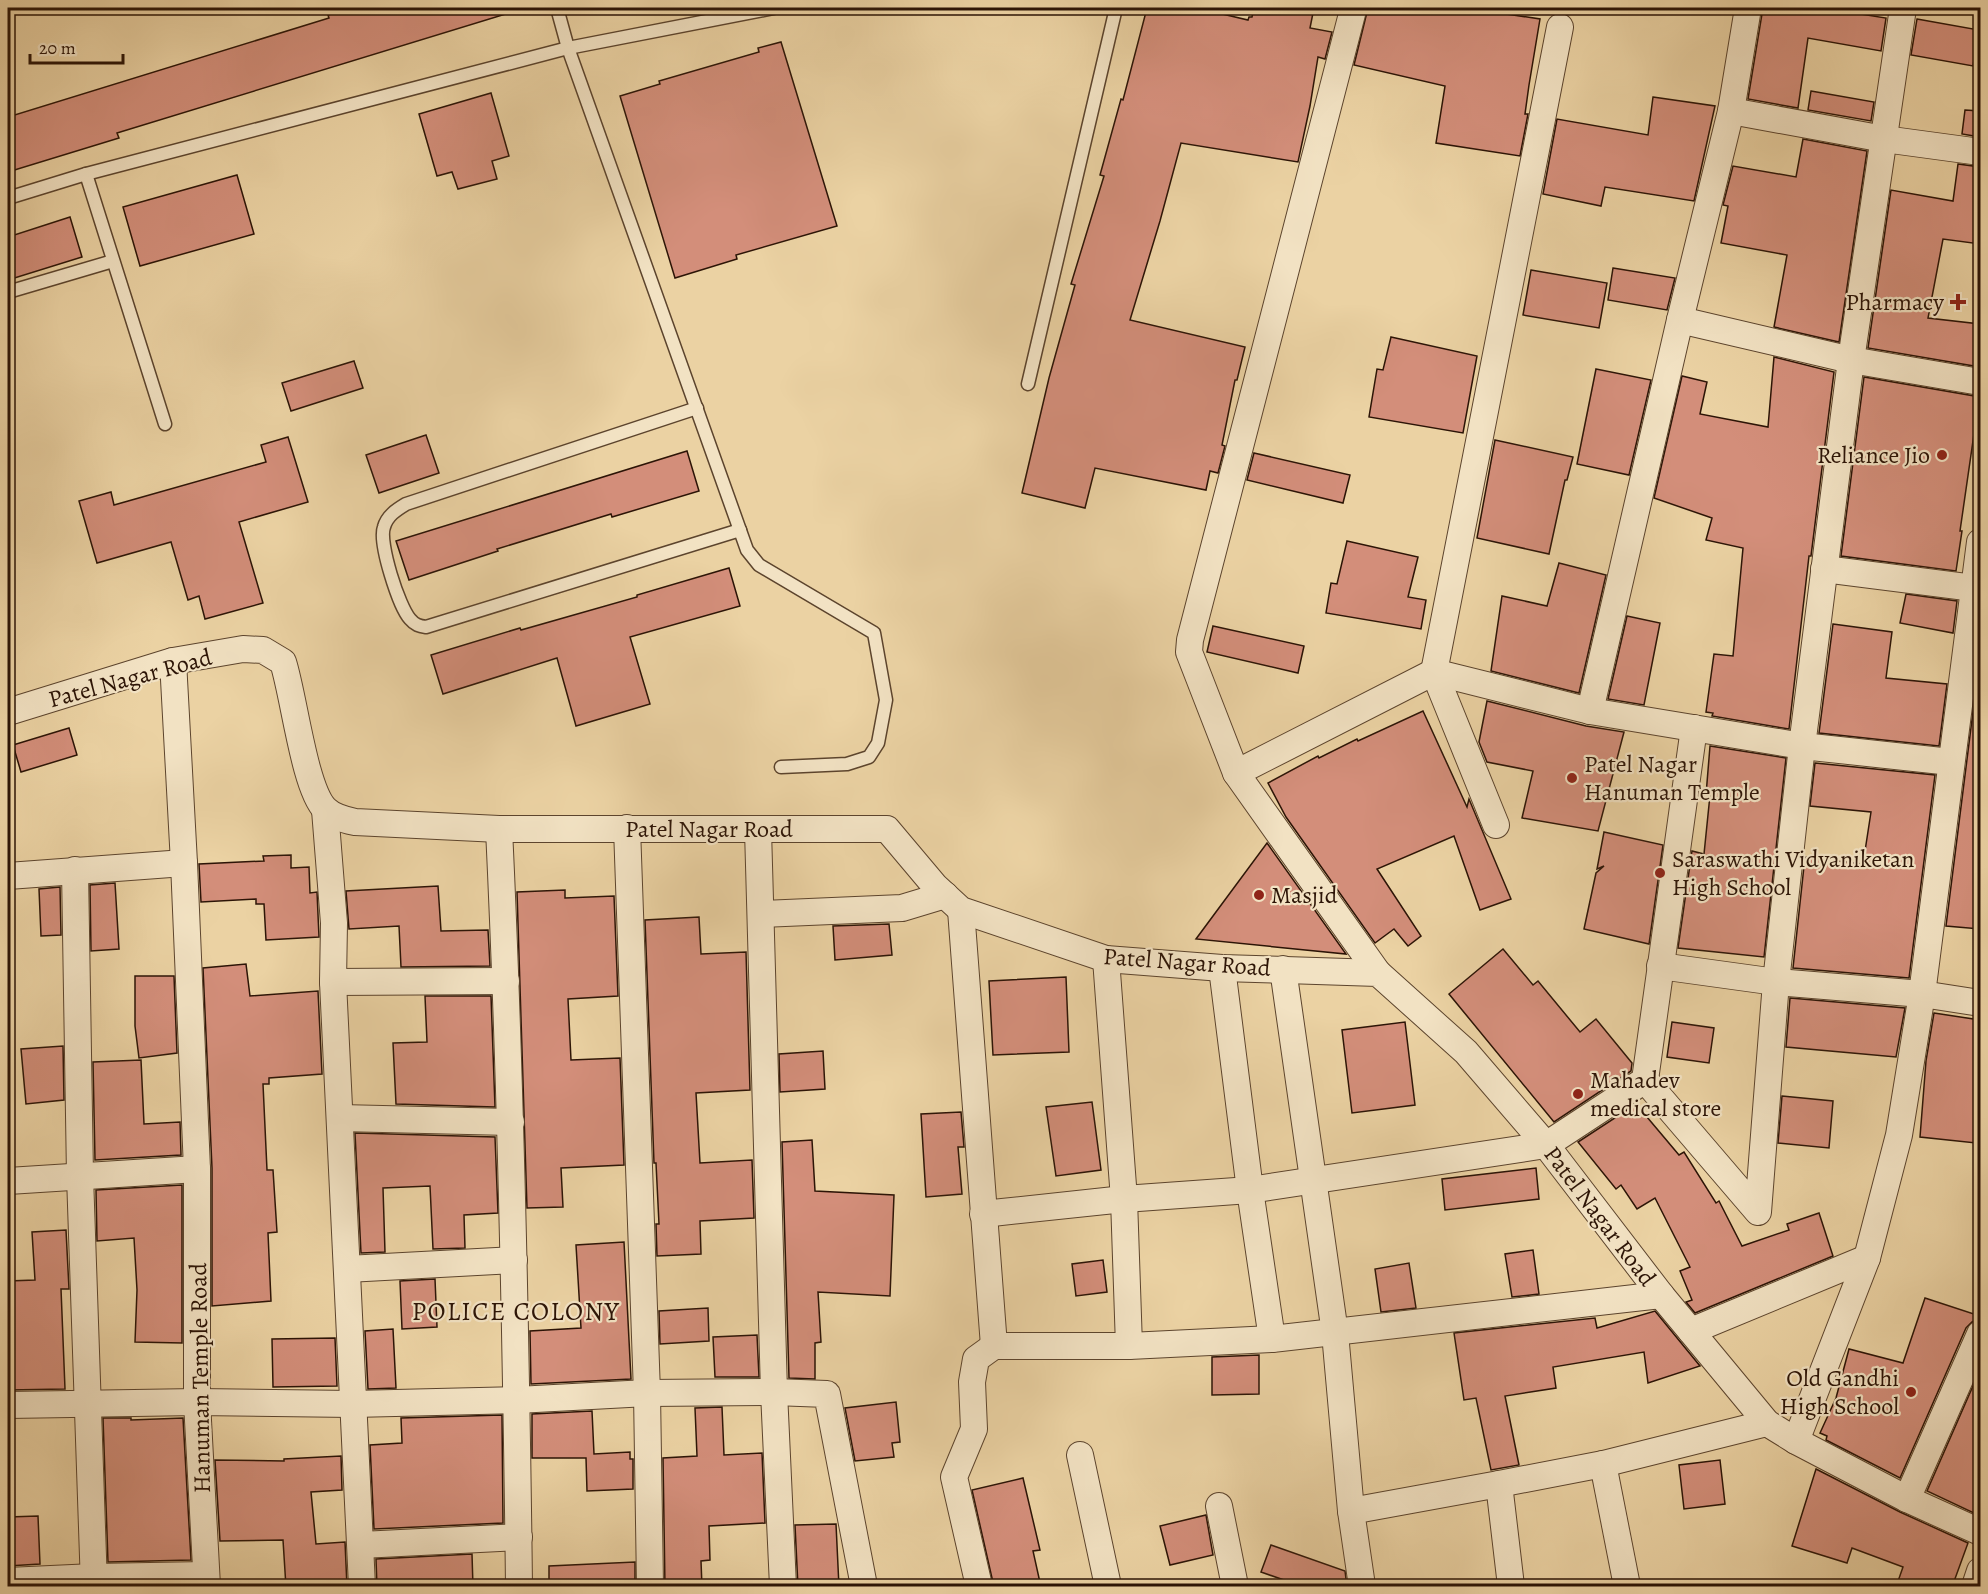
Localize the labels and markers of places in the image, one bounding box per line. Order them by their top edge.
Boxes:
place label: Pharmacy [1846,286,1944,318]
marker: Pharmacy [1949,293,1967,311]
place label: Reliance Jio [1817,439,1930,471]
marker: Reliance Jio [1935,448,1949,462]
place label: Patel Nagar Hanuman Temple [1584,748,1760,808]
marker: Patel Nagar Hanuman Temple [1565,771,1579,785]
place label: Saraswathi Vidyaniketan High School [1672,843,1914,903]
marker: Saraswathi Vidyaniketan High School [1653,866,1667,880]
place label: Masjid [1271,879,1338,911]
marker: Masjid [1252,888,1266,902]
place label: Mahadev medical store [1590,1064,1721,1124]
marker: Mahadev medical store [1571,1087,1585,1101]
place label: Old Gandhi High School [1780,1362,1899,1422]
marker: Old Gandhi High School [1904,1385,1918,1399]

